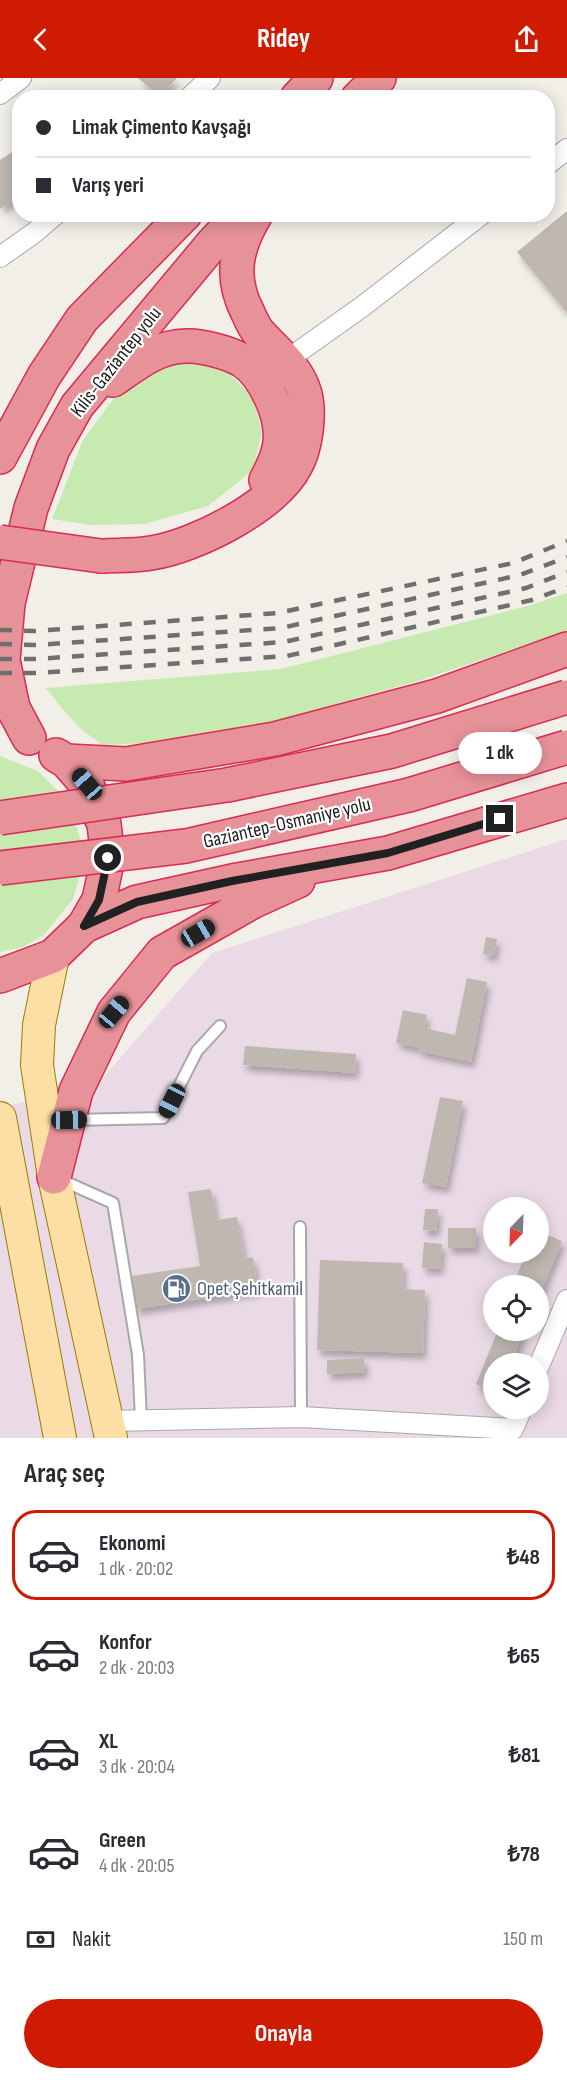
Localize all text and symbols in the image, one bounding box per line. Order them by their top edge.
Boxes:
icon: back [24,23,57,56]
text: Ridey [257,23,310,55]
icon: share [510,23,543,56]
text: Limak Çimento Kavşağı [72,114,251,141]
text: Varış yeri [72,172,144,199]
street label: Kilis-Gaziantep yolu [65,302,167,422]
callout: 1 dk [458,732,542,774]
text: 1 dk [486,741,514,765]
car [68,765,106,803]
street label: Gaziantep-Osmaniye yolu [201,792,373,854]
route end [486,805,513,832]
route start [94,844,121,871]
car [178,916,218,950]
car [96,992,132,1032]
car [156,1081,188,1121]
car [51,1111,87,1129]
north arrow [483,1197,549,1263]
map controls [483,1197,549,1419]
fuel station icon: Opet Şehitkamil [160,1273,192,1305]
button: locate [483,1275,549,1341]
place label: Opet Şehitkamil [197,1277,303,1301]
button: layers [483,1353,549,1419]
text: Araç seç [24,1458,105,1490]
icon: car [27,1528,81,1582]
text: Ekonomi [99,1530,165,1557]
text: ₺48 [507,1544,540,1571]
text: 1 dk · 20:02 [99,1557,173,1581]
icon: car [27,1627,81,1681]
text: Konfor [99,1629,152,1656]
text: ₺65 [507,1643,540,1670]
text: 2 dk · 20:03 [99,1656,175,1680]
icon: car [27,1726,81,1780]
text: XL [99,1728,118,1755]
text: ₺81 [508,1742,540,1769]
text: 3 dk · 20:04 [99,1755,175,1779]
icon: car [27,1825,81,1879]
text: Green [99,1827,146,1854]
text: ₺78 [508,1841,540,1868]
text: 4 dk · 20:05 [99,1854,174,1878]
icon: cash [24,1923,57,1956]
text: Nakit [72,1926,111,1953]
text: 150 m [503,1927,543,1951]
button: Onayla [24,1999,543,2068]

